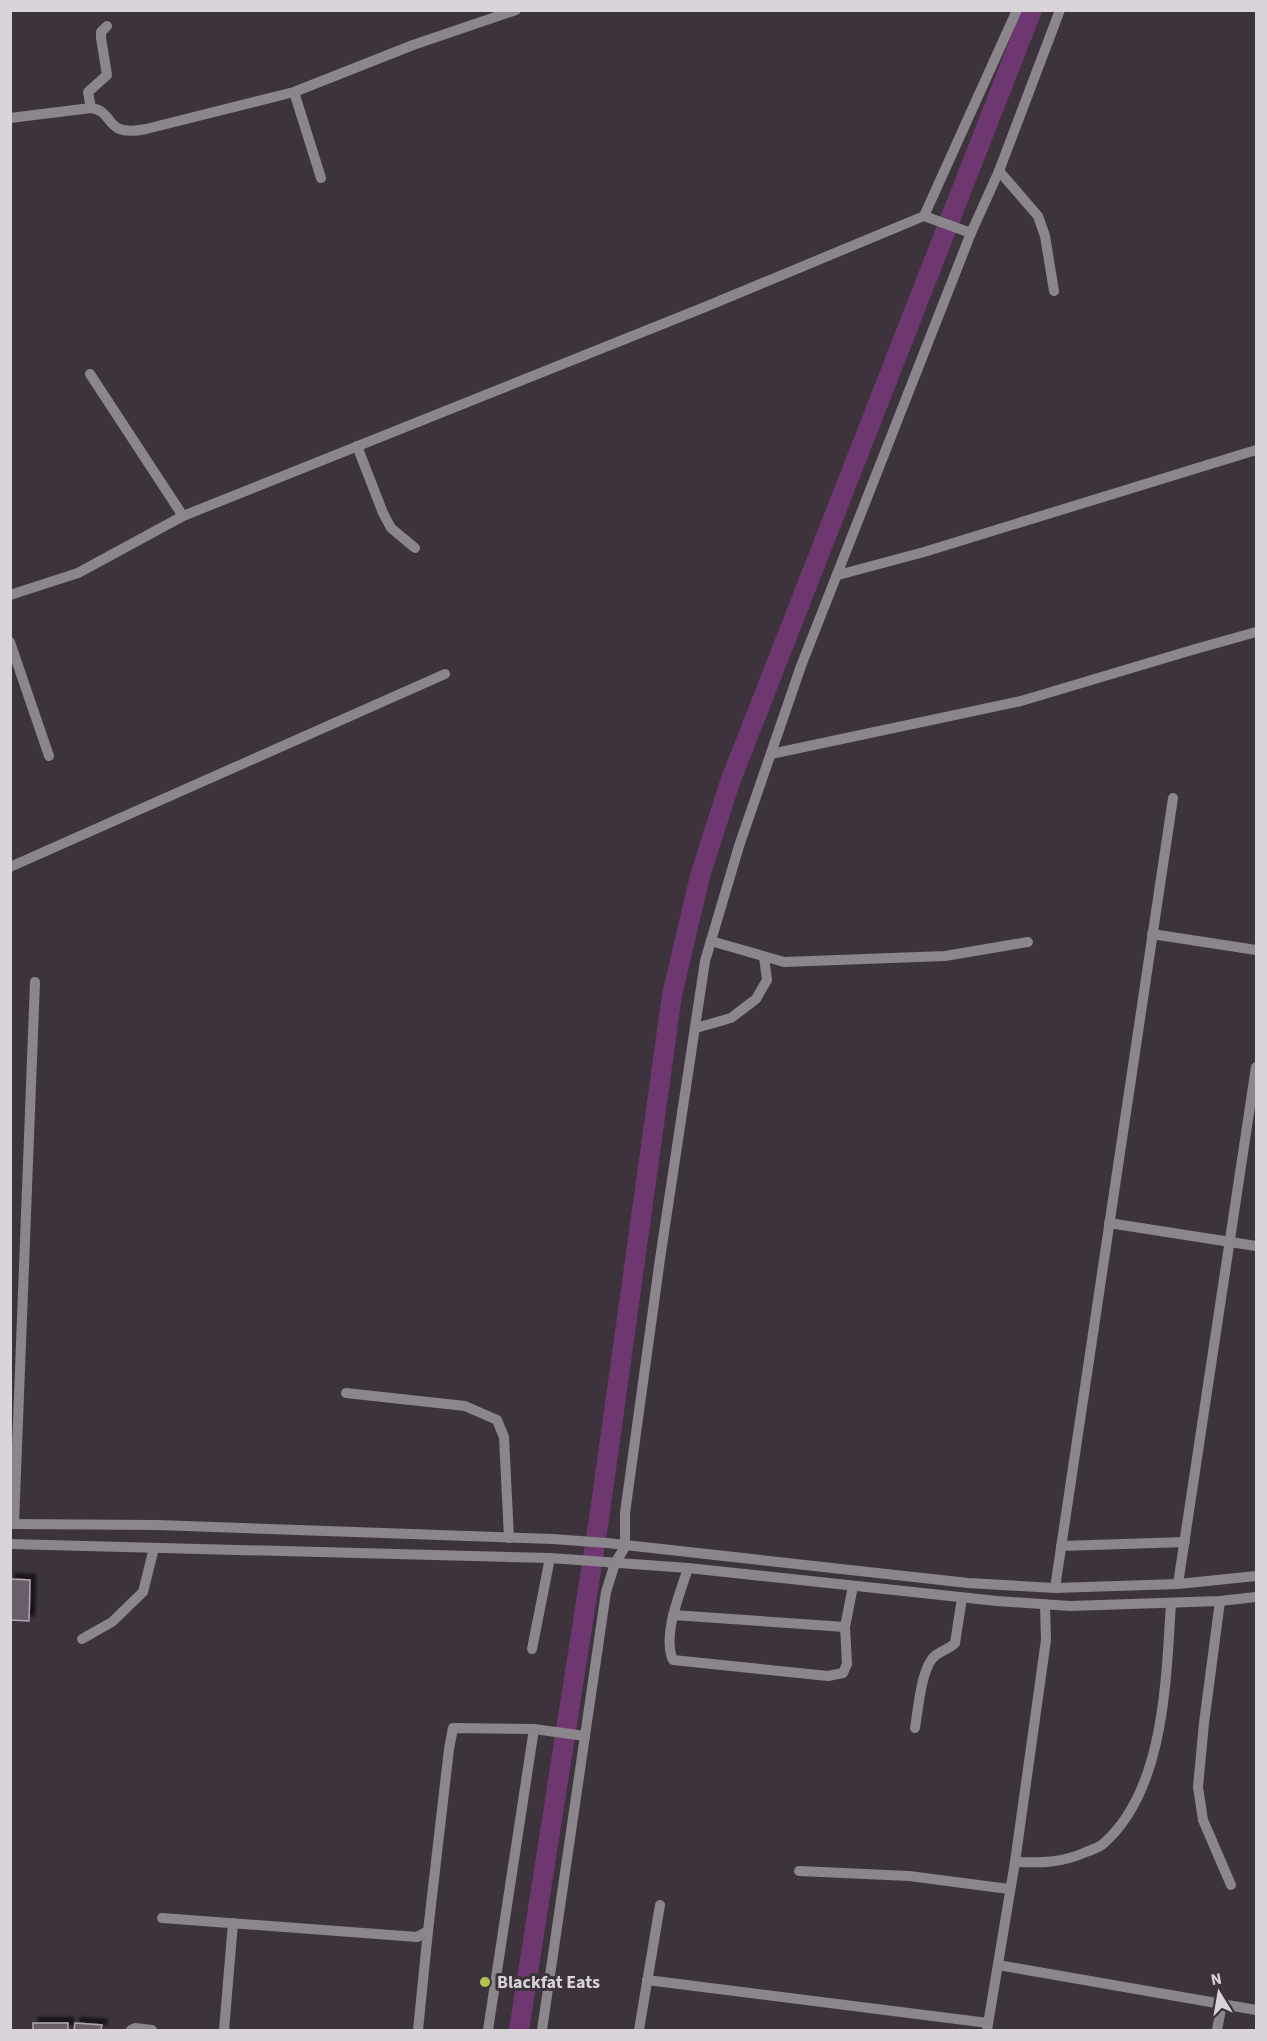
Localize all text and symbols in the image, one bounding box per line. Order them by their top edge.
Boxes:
north arrow [1189,1963,1249,2023]
text: N [1209,1967,1224,1991]
place label: Blackfat Eats [497,1970,600,1995]
marker: Blackfat Eats [478,1975,492,1989]

